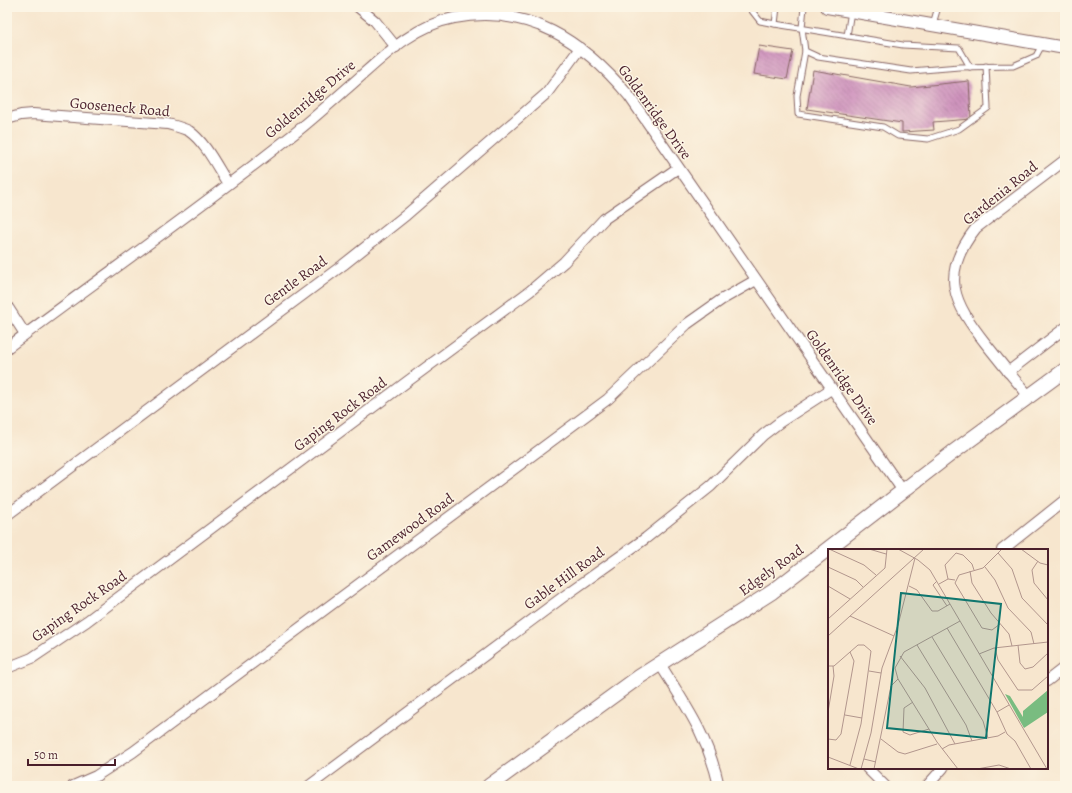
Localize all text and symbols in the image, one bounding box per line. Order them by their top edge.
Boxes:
street label: Goldenridge Drive [260,55,360,143]
street label: Goldenridge Drive [614,61,696,164]
street label: Gooseneck Road [69,93,172,121]
street label: Gardenia Road [958,156,1042,229]
street label: Gentle Road [259,251,332,311]
street label: Goldenridge Drive [801,325,883,429]
street label: Gaping Rock Road [289,372,391,456]
street label: Gamewood Road [362,488,459,566]
street label: Edgely Road [735,539,808,600]
street label: Gable Hill Road [520,542,609,614]
inset map [828,549,1048,769]
street label: Gaping Rock Road [27,565,131,646]
scale bar [28,741,115,767]
text: 50 m [34,747,58,763]

